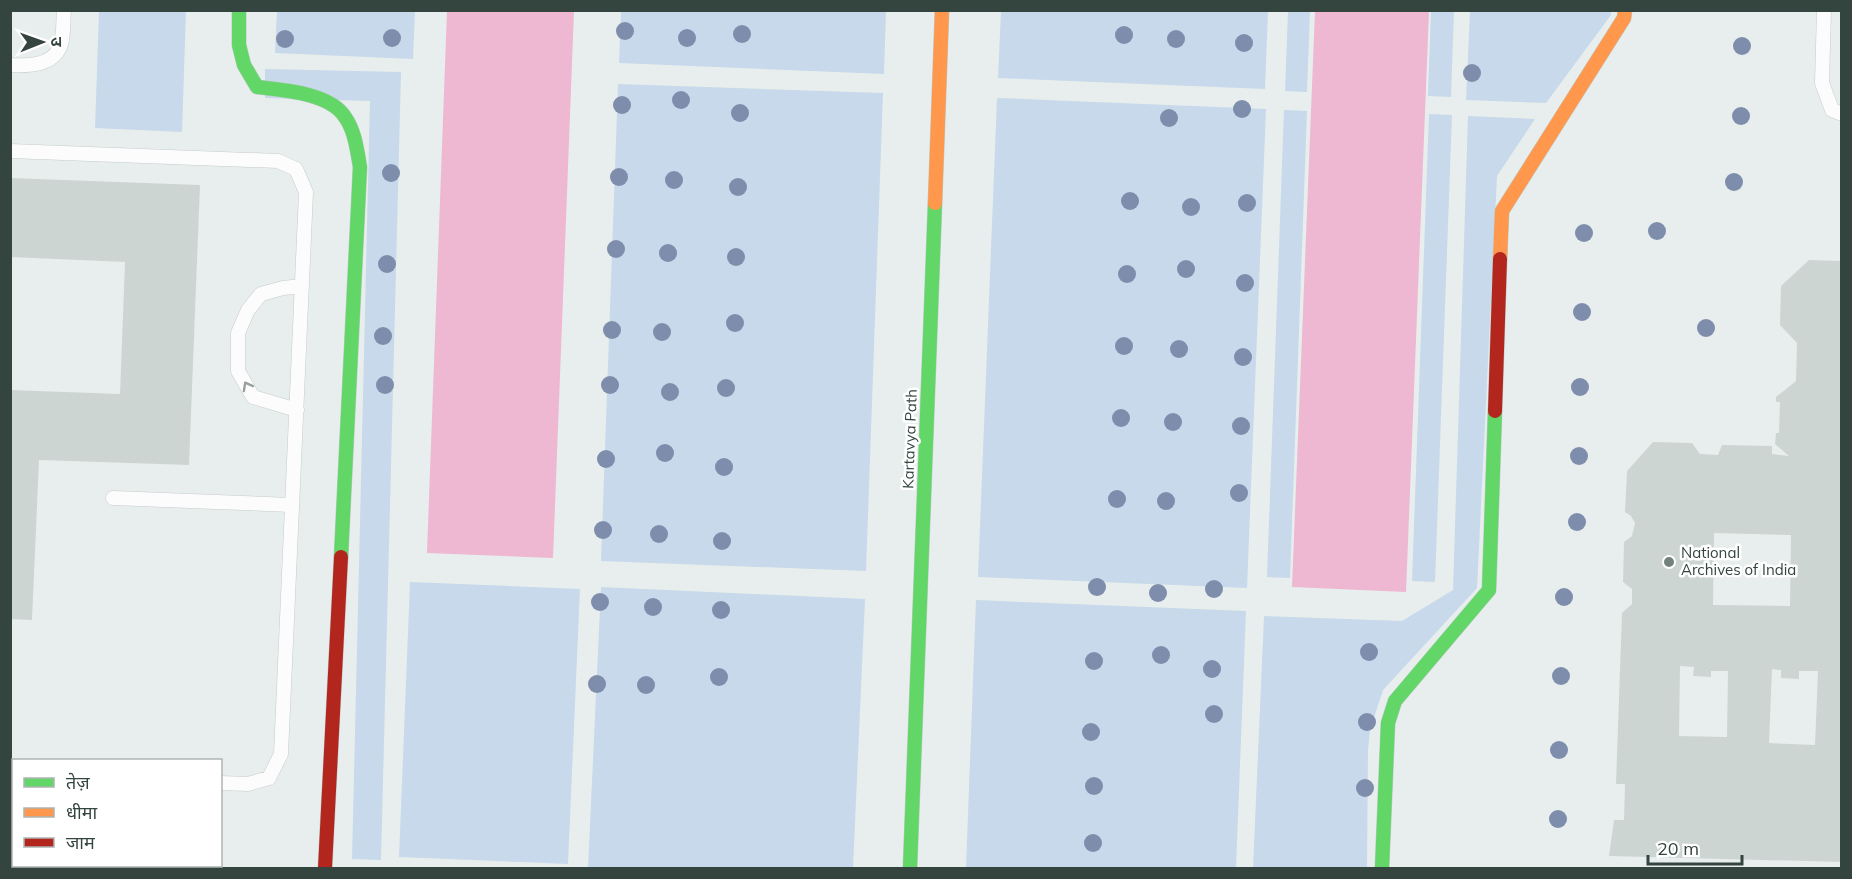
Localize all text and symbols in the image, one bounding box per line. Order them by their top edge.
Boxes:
north arrow [12,12,72,72]
text: उ [47,37,67,47]
one-way arrow [242,382,254,393]
street label: Kartavya Path [898,389,921,489]
place label: National Archives of India [1681,543,1796,579]
marker: National Archives of India [1662,555,1676,569]
legend [12,759,222,867]
text: तेज़ [66,771,90,794]
text: धीमा [66,801,97,824]
scale bar [1648,828,1742,866]
text: जाम [66,831,96,854]
text: 20 m [1657,837,1699,860]

